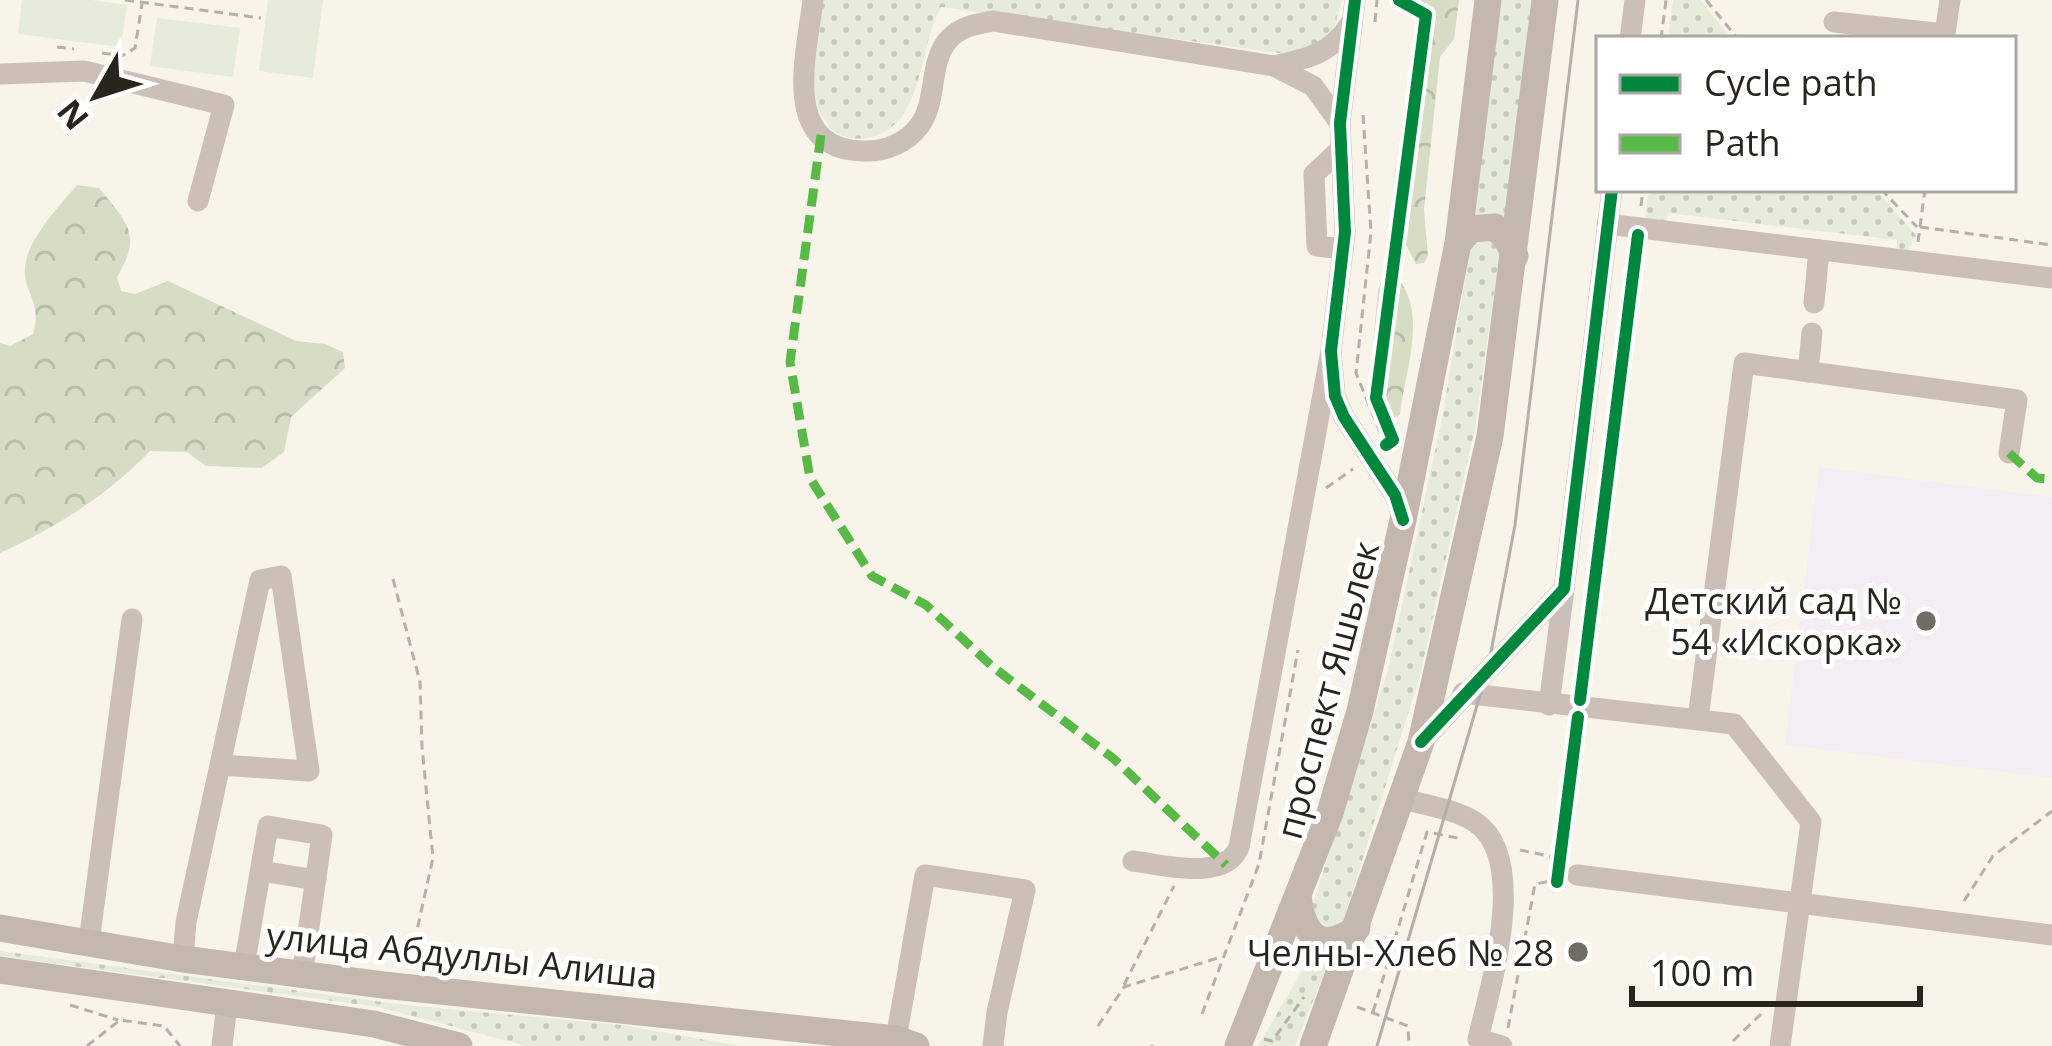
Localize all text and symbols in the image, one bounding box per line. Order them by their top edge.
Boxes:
north arrow [36,36,156,156]
legend [1596,36,2016,192]
text: Cycle path [1704,58,1878,107]
text: N [46,91,98,140]
text: Path [1704,118,1781,167]
street label: проспект Яшьлек [1264,535,1390,844]
place label: Детский сад № 54 «Искорка» [1645,576,1902,666]
marker: Детский сад № 54 «Искорка» [1913,608,1939,634]
street label: улица Абдуллы Алиша [264,910,660,1000]
place label: Челны-Хлеб № 28 [1247,928,1554,977]
scale bar [1632,932,1920,1006]
marker: Челны-Хлеб № 28 [1565,939,1591,965]
text: 100 m [1650,948,1754,997]

